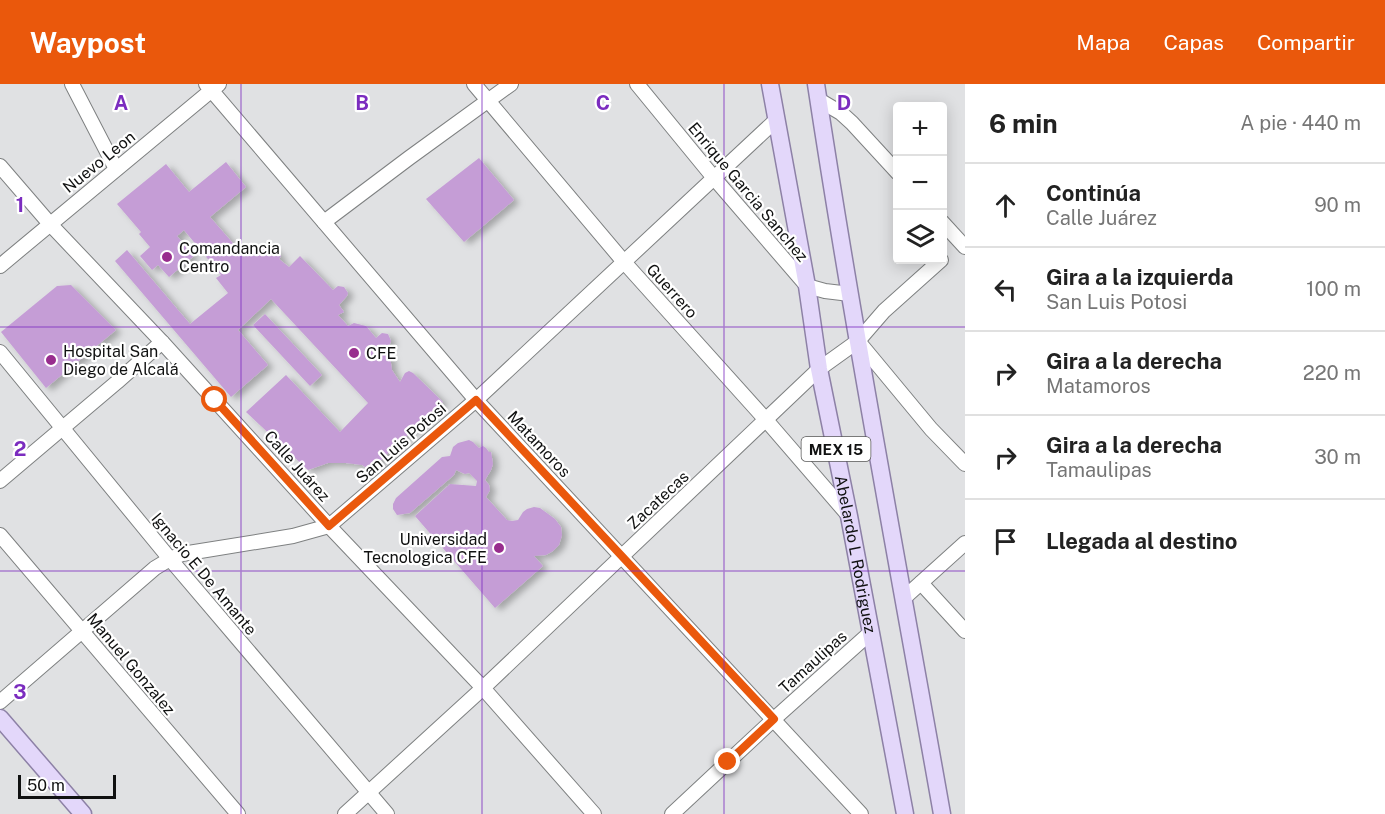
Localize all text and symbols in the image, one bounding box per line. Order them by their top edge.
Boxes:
text: Waypost [30,26,146,59]
text: Mapa [1076,30,1130,55]
text: Capas [1163,30,1224,55]
text: Compartir [1257,30,1355,55]
text: A [114,91,128,115]
text: B [355,91,369,115]
text: C [596,91,610,115]
text: D [837,91,851,115]
map controls [893,102,947,264]
button: + [893,102,947,156]
text: 6 min [989,108,1058,139]
text: A pie · 440 m [1240,111,1361,135]
street label: Enrique Garcia Sanchez [684,118,812,266]
street label: Nuevo Leon [59,127,139,197]
button: − [893,156,947,210]
text: Continúa [1046,180,1141,206]
icon: ahead [989,189,1022,222]
text: 1 [16,193,24,217]
text: 90 m [1314,193,1361,217]
text: Calle Juárez [1046,206,1157,230]
button: layers [893,210,947,264]
place label: Comandancia Centro [179,239,280,276]
marker: Comandancia Centro [160,250,174,264]
street label: Guerrero [643,260,701,322]
text: Gira a la izquierda [1046,264,1233,290]
icon: left [989,273,1022,306]
text: 100 m [1306,277,1361,301]
text: San Luis Potosi [1046,290,1187,314]
place label: Hospital San Diego de Alcalá [63,342,179,379]
place label: CFE [366,344,396,363]
marker: CFE [347,346,361,360]
text: Gira a la derecha [1046,348,1222,374]
marker: Hospital San Diego de Alcalá [44,353,58,367]
icon: right [989,357,1022,390]
text: 220 m [1303,361,1361,385]
text: Matamoros [1046,374,1151,398]
route start [201,386,227,412]
street label: San Luis Potosi [352,399,450,487]
street label: Matamoros [503,407,575,481]
street label: Calle Juárez [260,427,334,506]
text: Gira a la derecha [1046,432,1222,458]
text: 2 [14,437,26,461]
road number: MEX 15 [802,437,870,461]
icon: right [989,441,1022,474]
text: 30 m [1314,445,1361,469]
text: Tamaulipas [1046,458,1152,482]
street label: Zacatecas [623,467,693,533]
street label: Abelardo L Rodriguez [831,473,880,635]
street label: Ignacio E De Amante [147,509,261,639]
icon: arrive [989,525,1022,558]
text: Llegada al destino [1046,528,1237,554]
place label: Universidad Tecnologica CFE [364,530,487,567]
marker: Universidad Tecnologica CFE [492,541,506,555]
street label: Manuel Gonzalez [83,609,179,719]
street label: Tamaulipas [775,627,851,697]
text: 3 [13,680,27,704]
route end [714,748,740,774]
scale bar [18,772,116,800]
text: 50 m [27,776,65,795]

